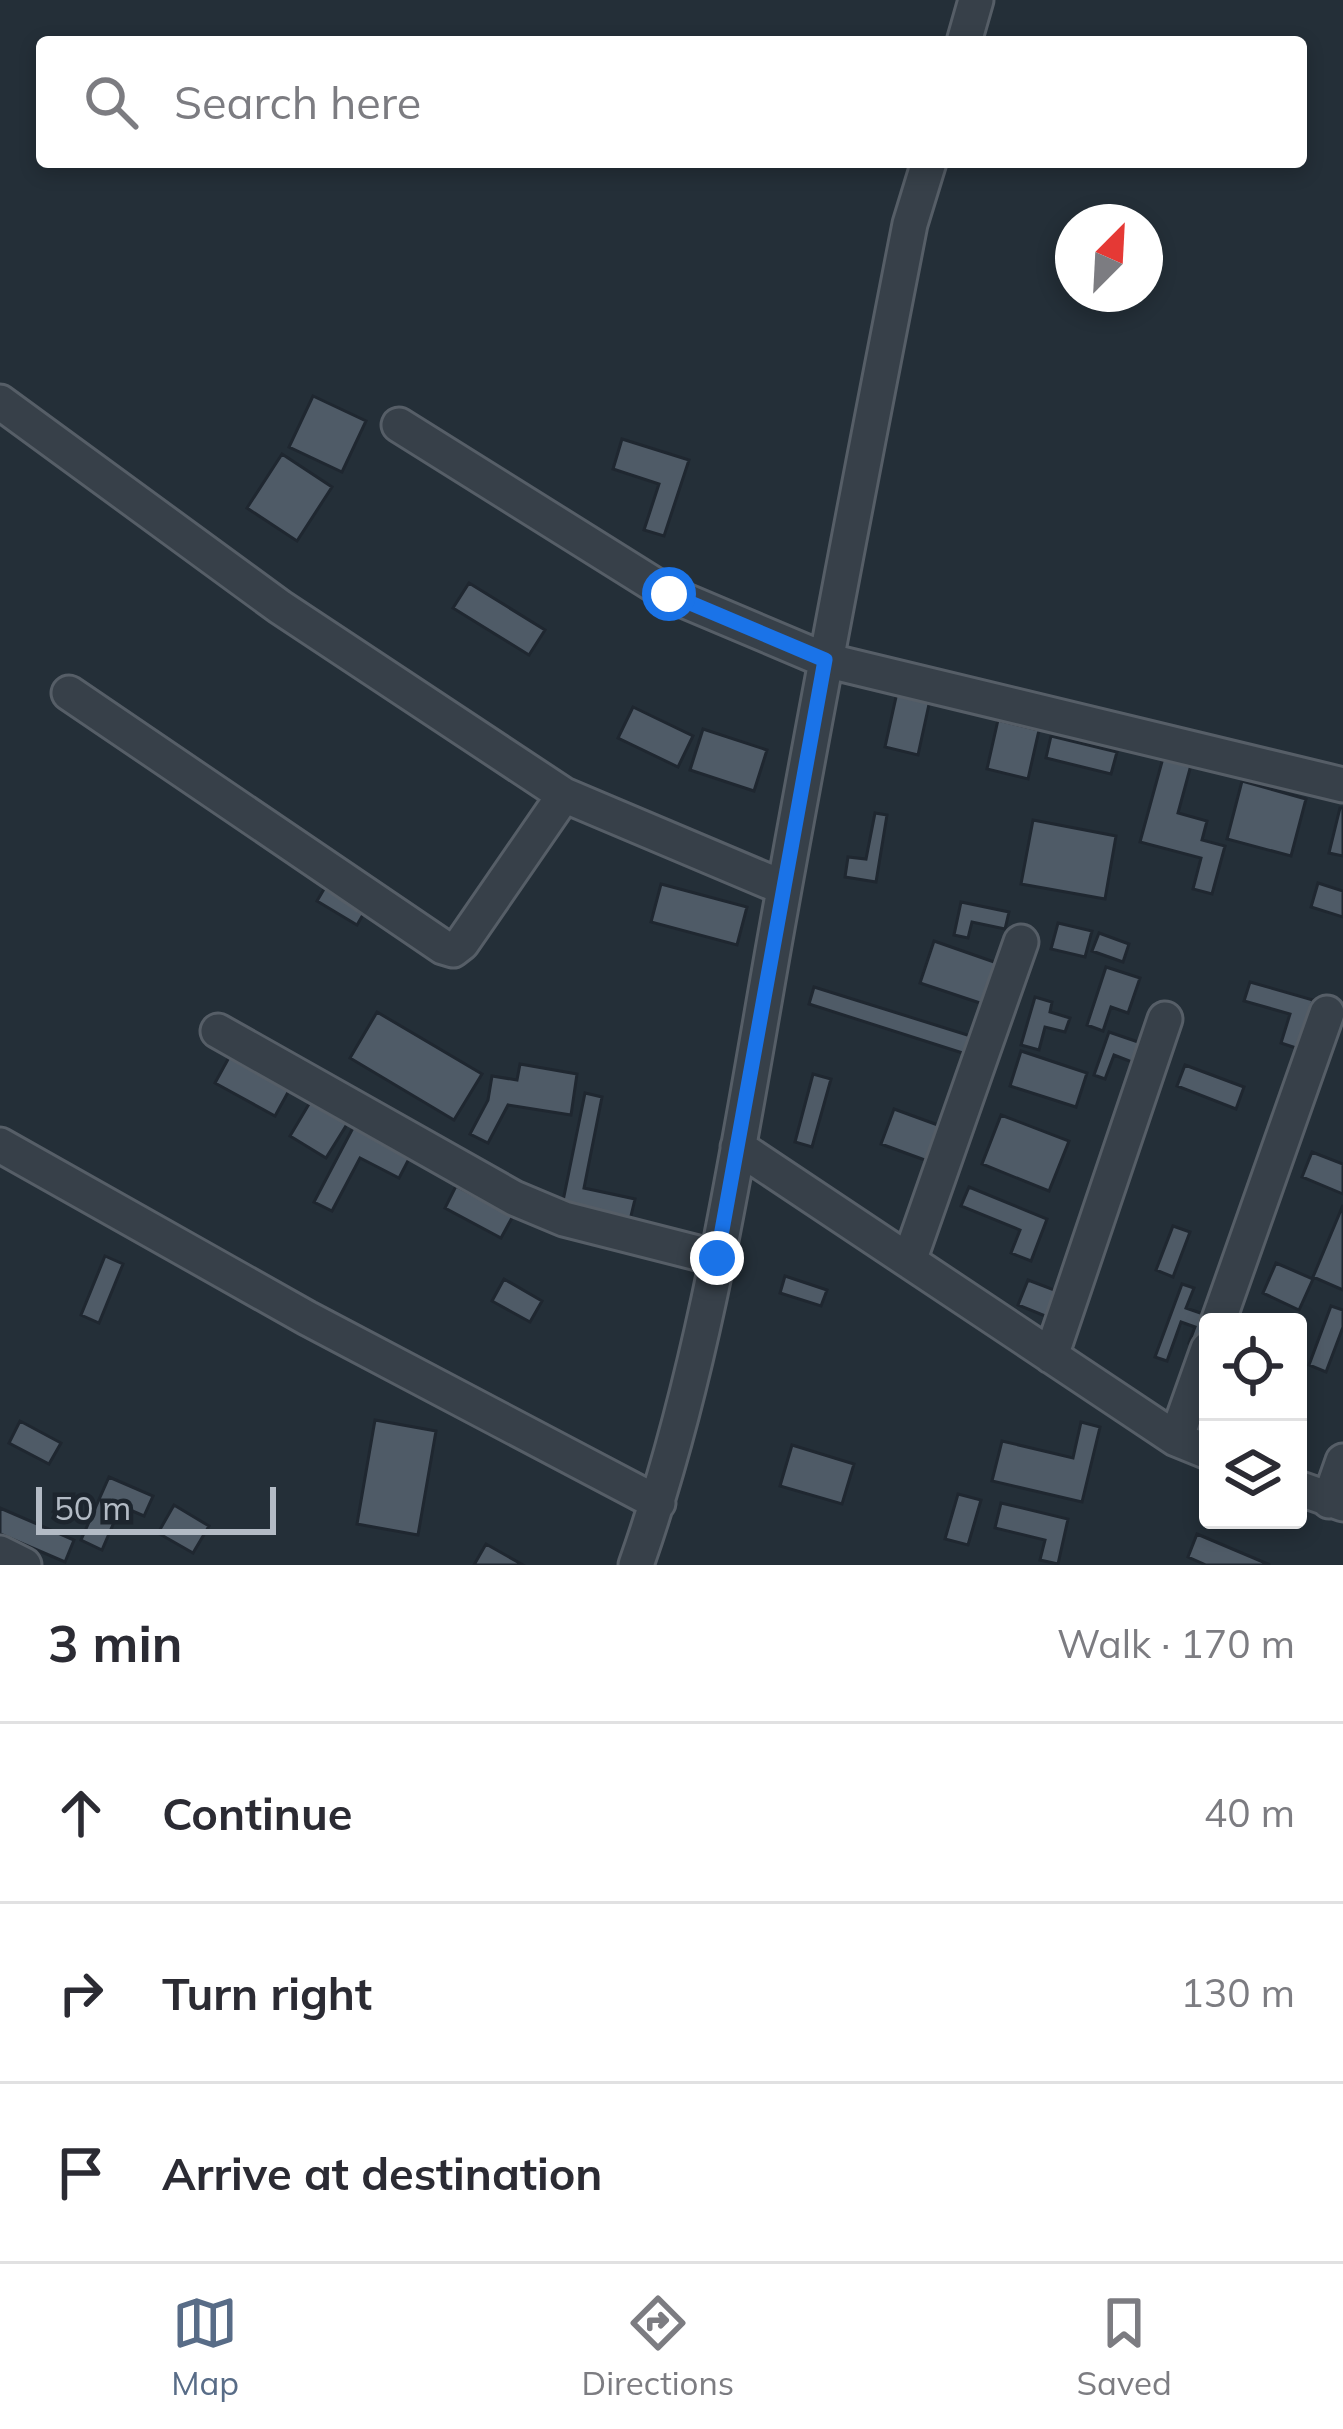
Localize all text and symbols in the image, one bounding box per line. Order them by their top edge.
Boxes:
search box [36,36,1307,168]
icon: search [78,69,144,135]
text: Search here [174,74,421,130]
north arrow [1055,204,1163,312]
route start [642,567,696,621]
route end [690,1231,744,1285]
map controls [1199,1313,1307,1529]
button: locate [1199,1313,1307,1421]
button: layers [1199,1421,1307,1529]
scale bar [36,1481,276,1534]
text: 50 m [54,1487,131,1528]
text: 3 min [48,1611,183,1675]
text: Walk · 170 m [1057,1619,1295,1668]
icon: ahead [48,1780,114,1846]
text: Continue [162,1785,352,1841]
text: 40 m [1204,1788,1295,1837]
icon: right [48,1960,114,2026]
text: Turn right [162,1965,372,2021]
text: 130 m [1180,1968,1295,2017]
icon: arrive [48,2140,114,2206]
text: Arrive at destination [162,2145,602,2201]
tab: Map [171,2290,239,2403]
tab: Directions [582,2290,734,2403]
tab: Saved [1077,2290,1172,2403]

